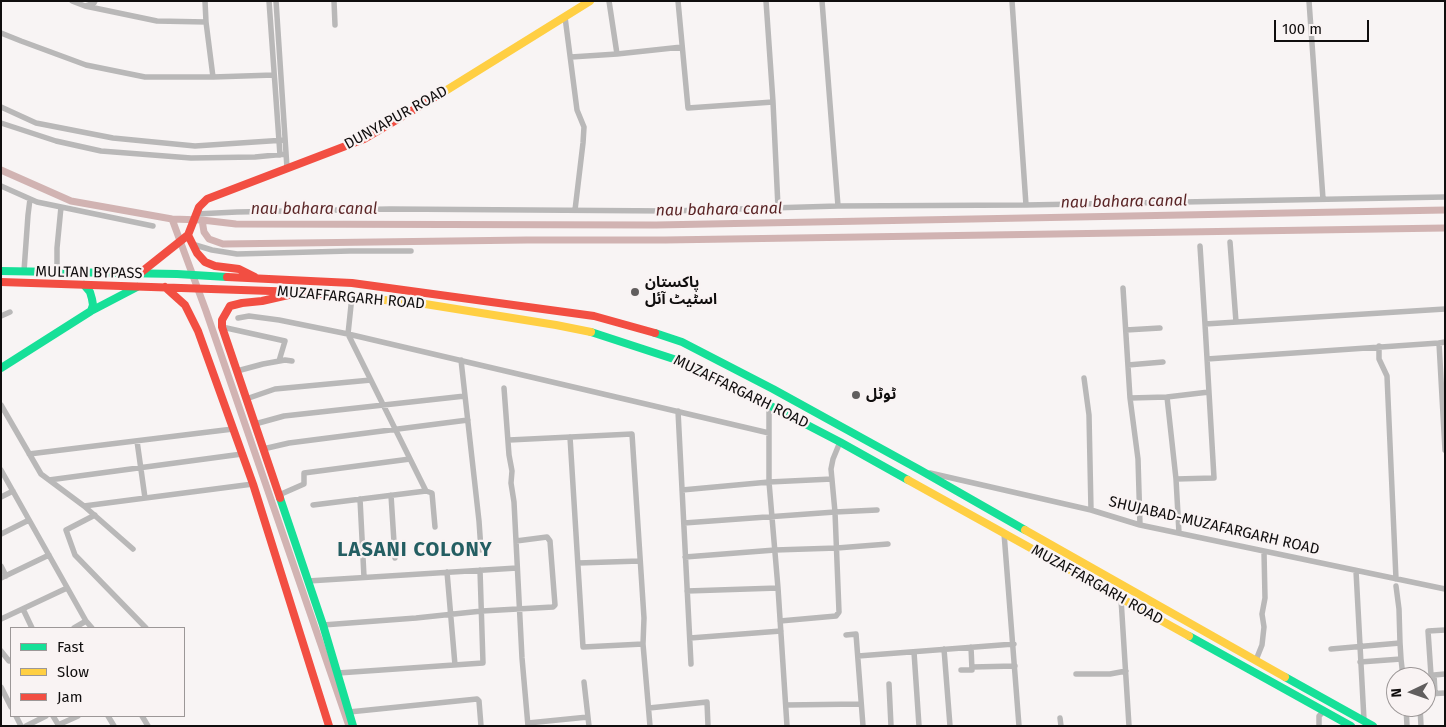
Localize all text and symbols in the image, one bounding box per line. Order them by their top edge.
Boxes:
scale bar [1276,10,1371,42]
text: 100 m [1282,20,1322,38]
street label: DUNYAPUR ROAD [341,82,451,154]
water label: nau bahara canal [1060,191,1188,213]
water label: nau bahara canal [655,199,783,221]
water label: nau bahara canal [251,200,377,220]
street label: MULTAN BYPASS [35,263,143,283]
place label: پاکستان اسٹیٹ آئل [645,274,717,309]
street label: MUZAFFARGARH ROAD [276,283,426,313]
marker: پاکستان اسٹیٹ آئل [629,286,641,298]
street label: MUZAFFARGARH ROAD [670,351,812,433]
place label: ٹوٹل [866,386,896,404]
marker: ٹوٹل [850,389,862,401]
street label: SHUJABAD-MUZAFARGARH ROAD [1107,493,1321,559]
district label: LASANI COLONY [336,538,494,562]
street label: MUZAFFARGARH ROAD [1028,541,1166,629]
legend [10,627,185,717]
text: Fast [57,638,84,656]
text: Slow [57,663,89,681]
north arrow [1386,667,1436,717]
text: Jam [57,688,83,706]
text: N [1388,688,1405,698]

